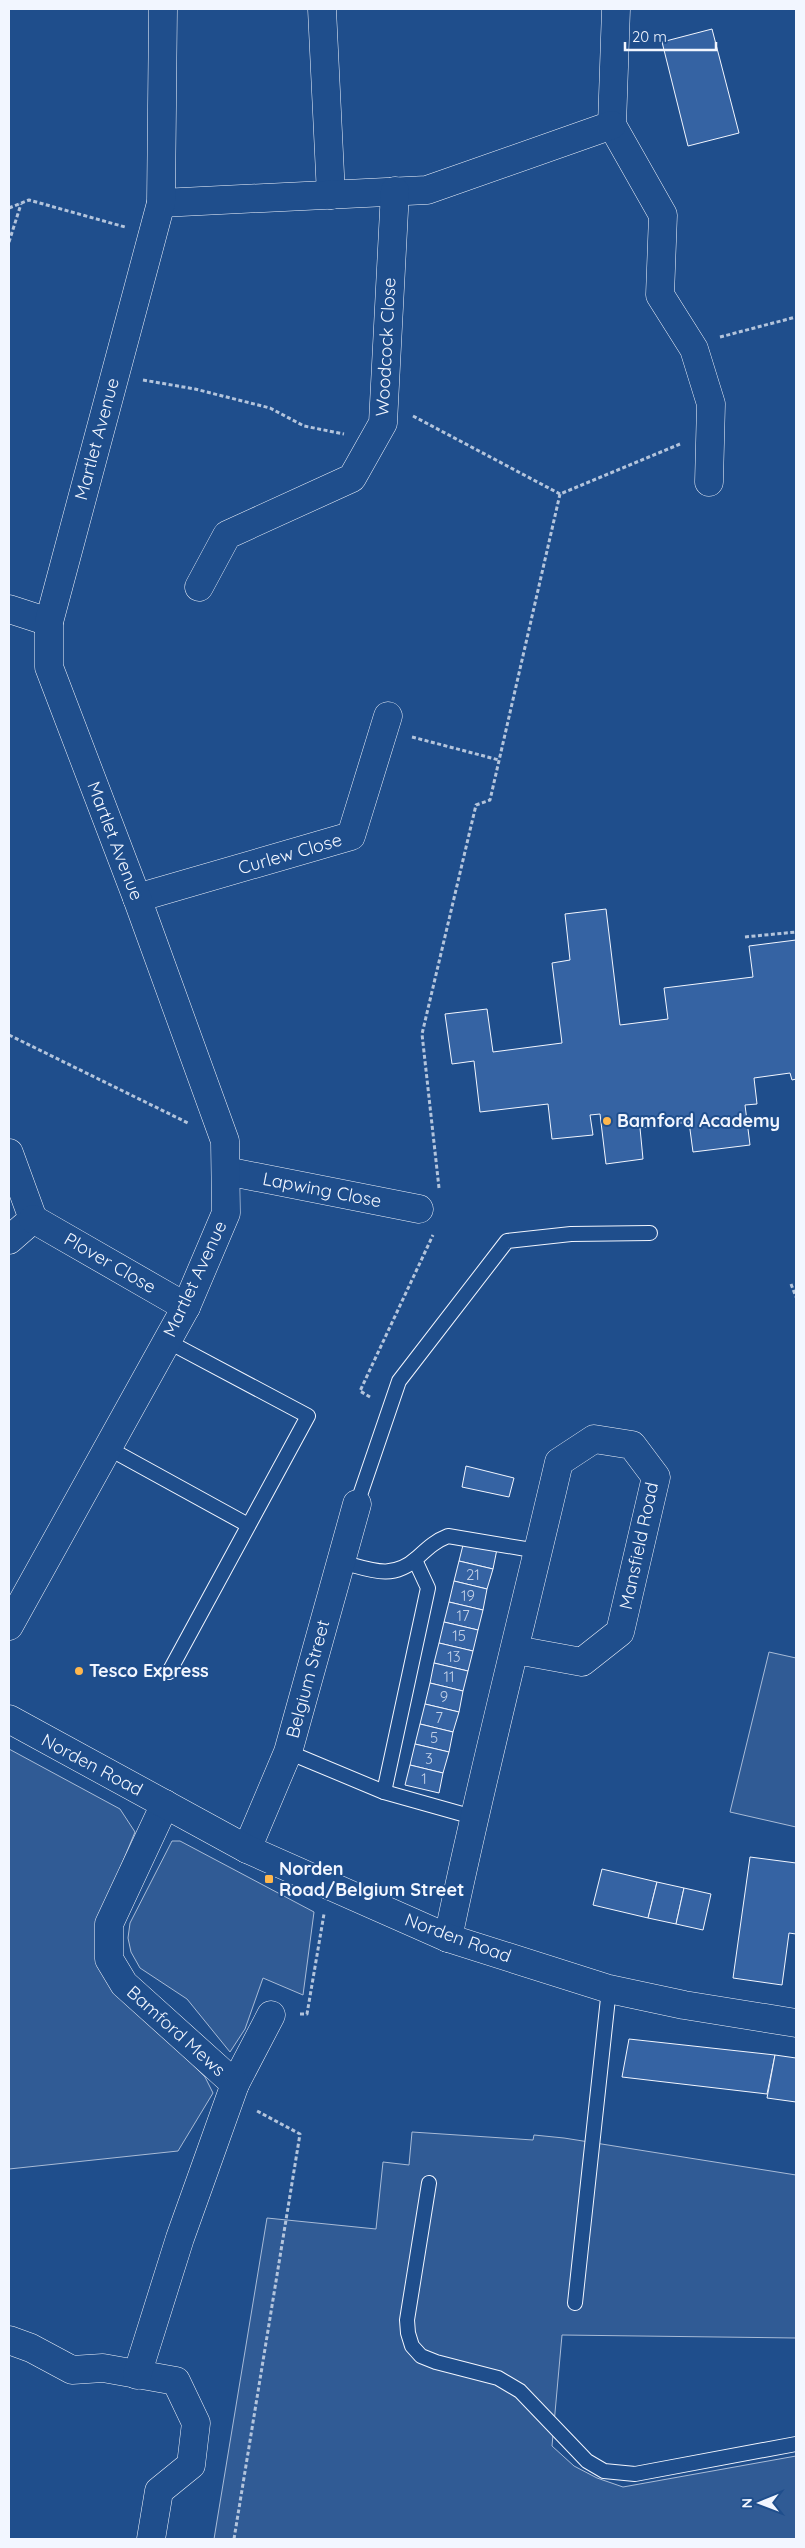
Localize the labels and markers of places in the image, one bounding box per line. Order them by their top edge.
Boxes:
place label: Bamford Academy [617,1109,780,1132]
marker: Bamford Academy [601,1115,613,1127]
place label: Tesco Express [89,1659,209,1682]
marker: Tesco Express [73,1665,85,1677]
place label: Norden Road/Belgium Street [279,1857,464,1901]
marker: Norden Road/Belgium Street [263,1873,275,1885]

